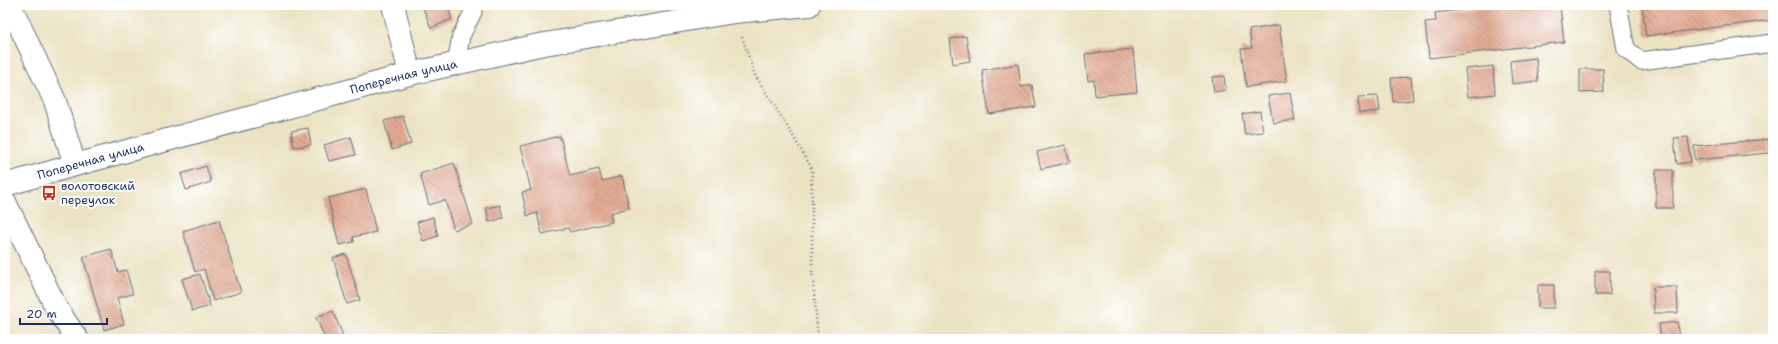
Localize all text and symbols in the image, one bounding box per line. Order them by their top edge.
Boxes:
street label: Поперечная улица [348,56,459,98]
street label: Поперечная улица [36,138,146,183]
place label: волотовский переулок [61,178,135,208]
bus stop icon: волотовский переулок [40,184,58,202]
scale bar [20,300,107,326]
text: 20 m [26,306,57,322]

